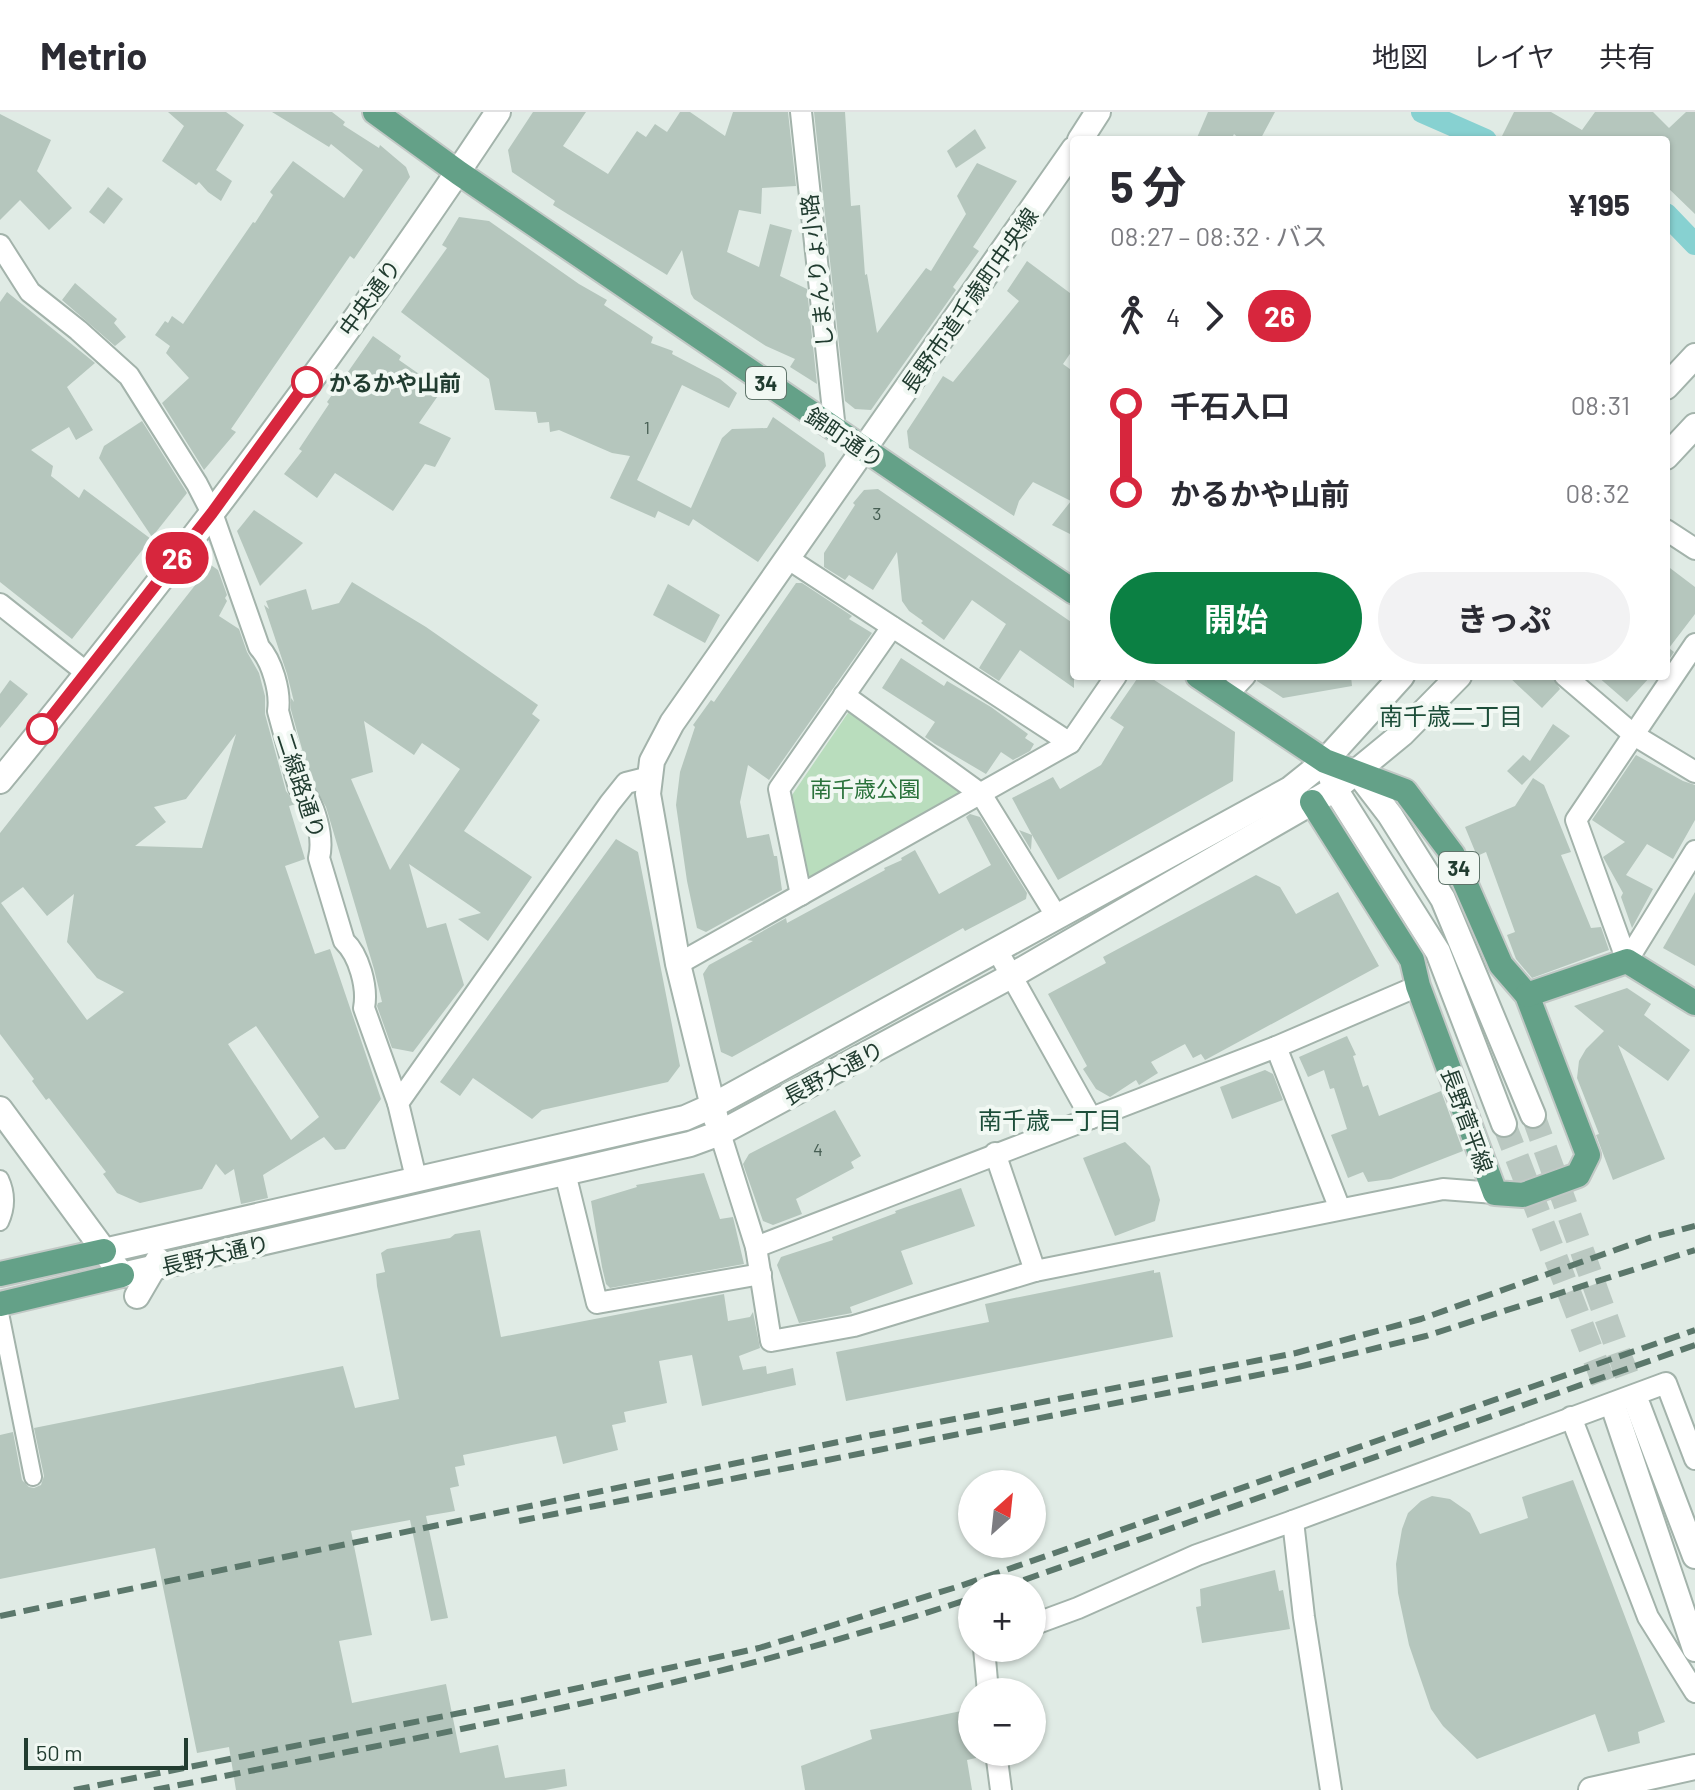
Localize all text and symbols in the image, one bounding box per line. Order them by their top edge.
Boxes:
text: Metrio [40,32,147,78]
text: 地図 [1372,39,1428,73]
text: レイヤ [1472,39,1555,73]
text: 共有 [1599,39,1655,73]
text: 5 分 [1110,159,1187,212]
text: ¥195 [1567,186,1630,222]
street label: しまんりょ小路 [795,193,837,349]
street label: 長野市道千歳町中央線 [895,202,1043,398]
text: 08:27 – 08:32 · バス [1110,220,1328,251]
street label: 中央通り [333,254,405,340]
icon: walk [1110,294,1154,338]
icon: forward [1192,294,1236,338]
text: 26 [1264,299,1295,333]
text: 4 [1166,301,1180,332]
marker: かるかや山前 [292,367,322,397]
road number: 34 [746,367,786,399]
place label: かるかや山前 [329,369,461,395]
text: 千石入口 [1170,387,1290,423]
text: 08:31 [1571,389,1630,420]
street label: 錦町通り [801,402,889,472]
house number: 1 [644,416,650,438]
text: かるかや山前 [1170,475,1350,511]
text: 08:32 [1566,477,1630,508]
house number: 3 [872,502,882,524]
line badge: 26 [141,532,213,584]
text: 26 [162,541,192,575]
button: 開始 [1110,572,1362,664]
button: きっぷ [1378,572,1630,664]
district label: 南千歳二丁目 [1379,701,1523,730]
unlabelled marker [27,714,57,744]
street label: 二線路通り [273,729,331,841]
park label: 南千歳公園 [810,775,920,801]
road number: 34 [1439,852,1479,884]
street label: 長野大通り [778,1035,888,1109]
street label: 長野菅平線 [1437,1064,1499,1176]
district label: 南千歳一丁目 [978,1105,1122,1134]
house number: 4 [813,1138,823,1160]
street label: 長野大通り [158,1229,272,1279]
north arrow [958,1470,1046,1558]
map controls [958,1470,1046,1766]
button: + [958,1574,1046,1662]
button: − [958,1678,1046,1766]
scale bar [24,1734,188,1770]
text: 50 m [36,1739,82,1765]

